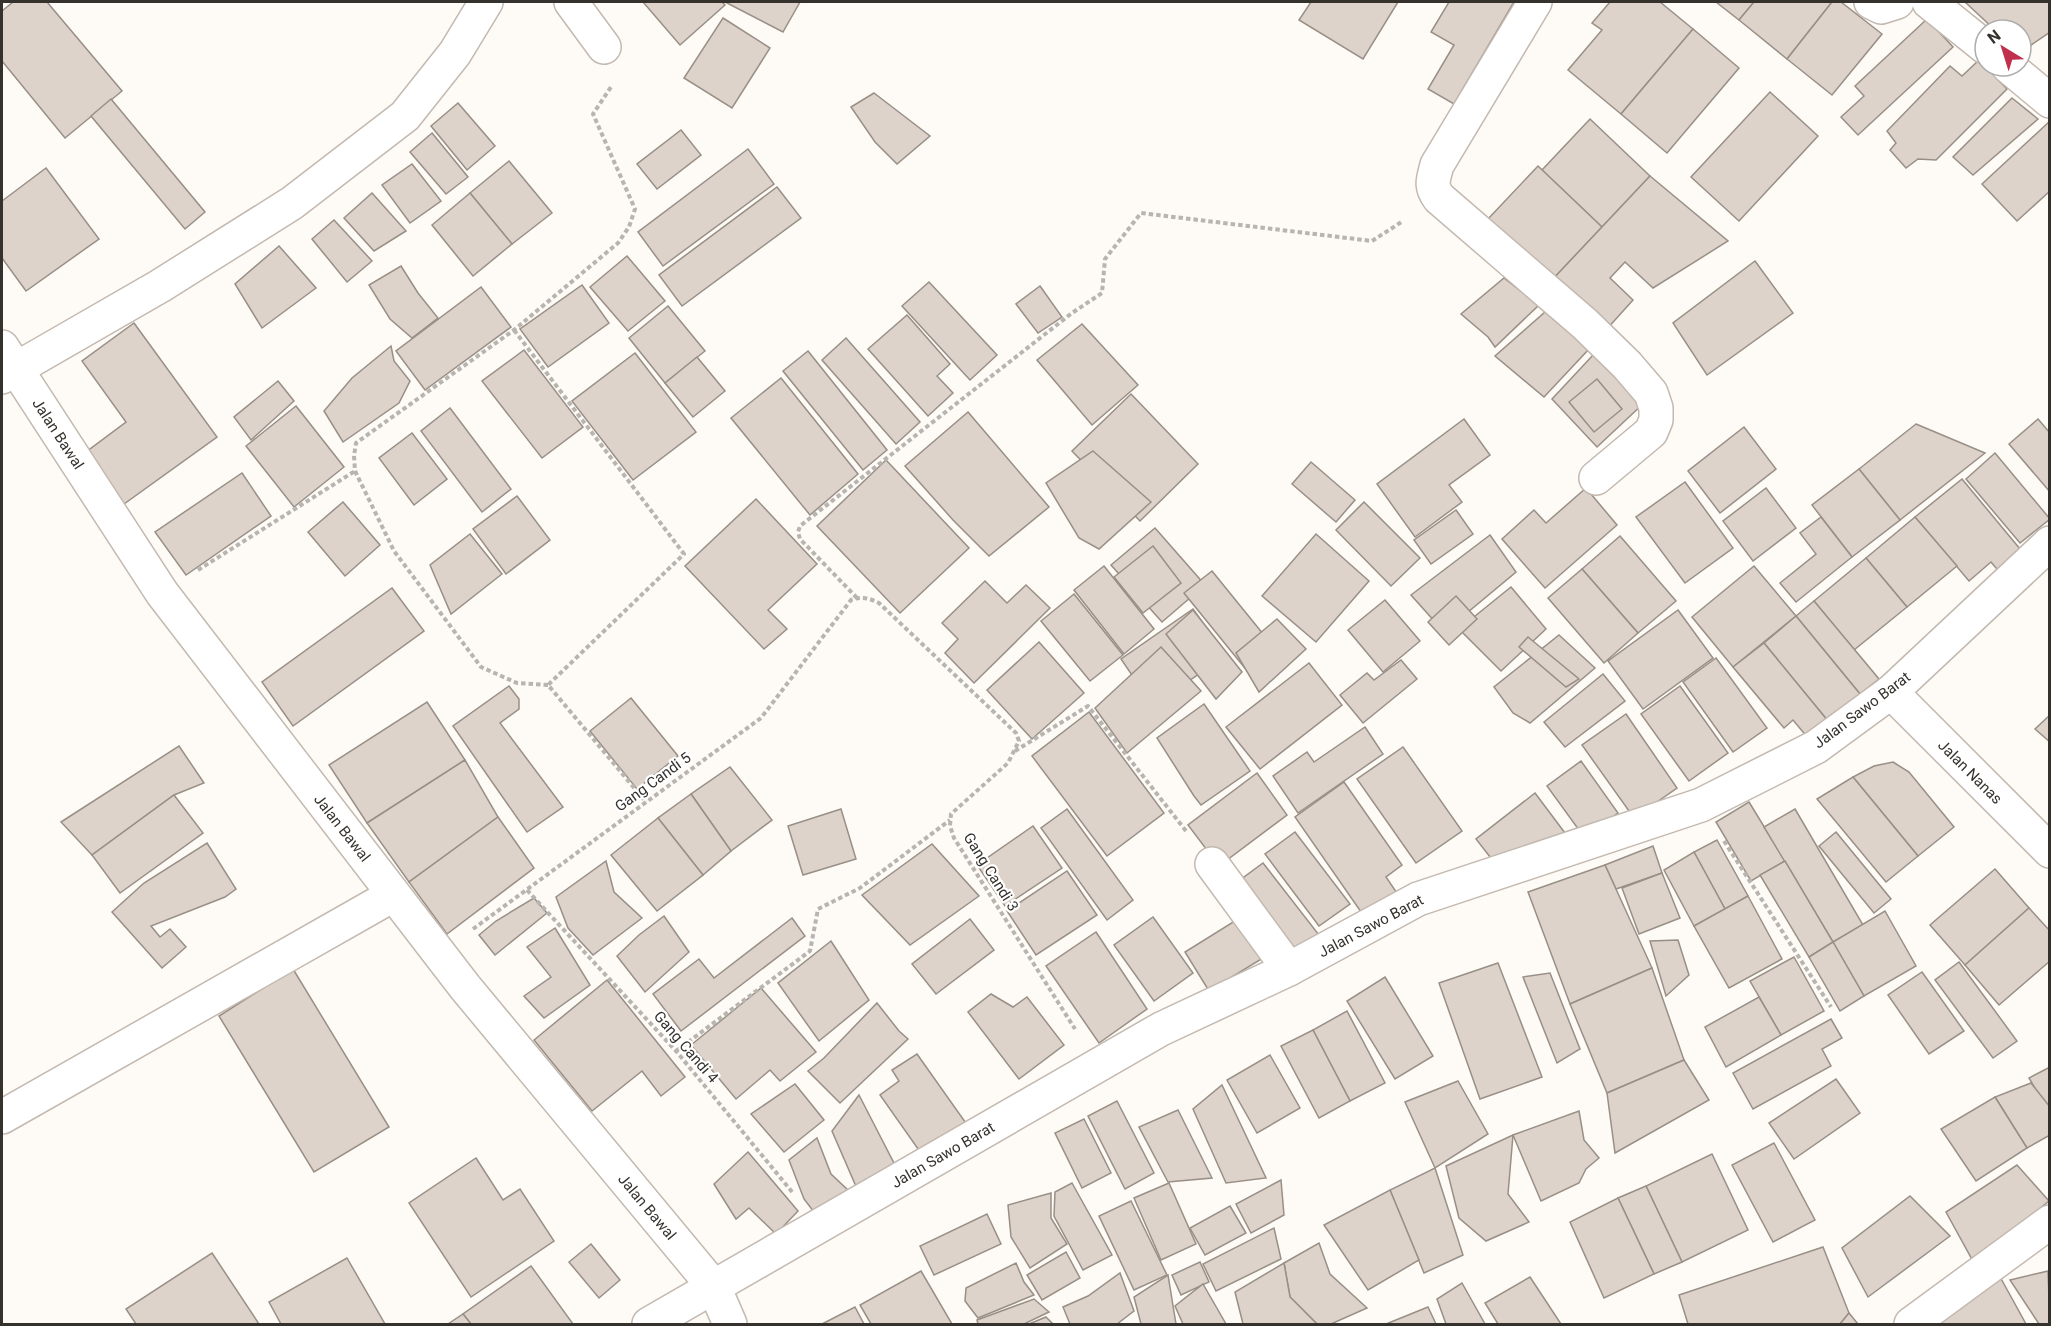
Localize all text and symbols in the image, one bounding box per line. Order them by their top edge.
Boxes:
north arrow [1973,18,2033,78]
text: N [1984,26,2004,48]
street label: Jalan Bawal [28,395,88,473]
street label: Jalan Sawo Barat [1810,668,1914,752]
street label: Jalan Nanas [1934,736,2006,808]
street label: Gang Candi 5 [612,748,694,816]
street label: Jalan Bawal [310,791,374,865]
street label: Gang Candi 3 [960,829,1022,915]
street label: Jalan Sawo Barat [1315,891,1427,961]
street label: Gang Candi 4 [650,1007,722,1087]
street label: Jalan Sawo Barat [888,1118,998,1192]
street label: Jalan Bawal [614,1170,680,1244]

